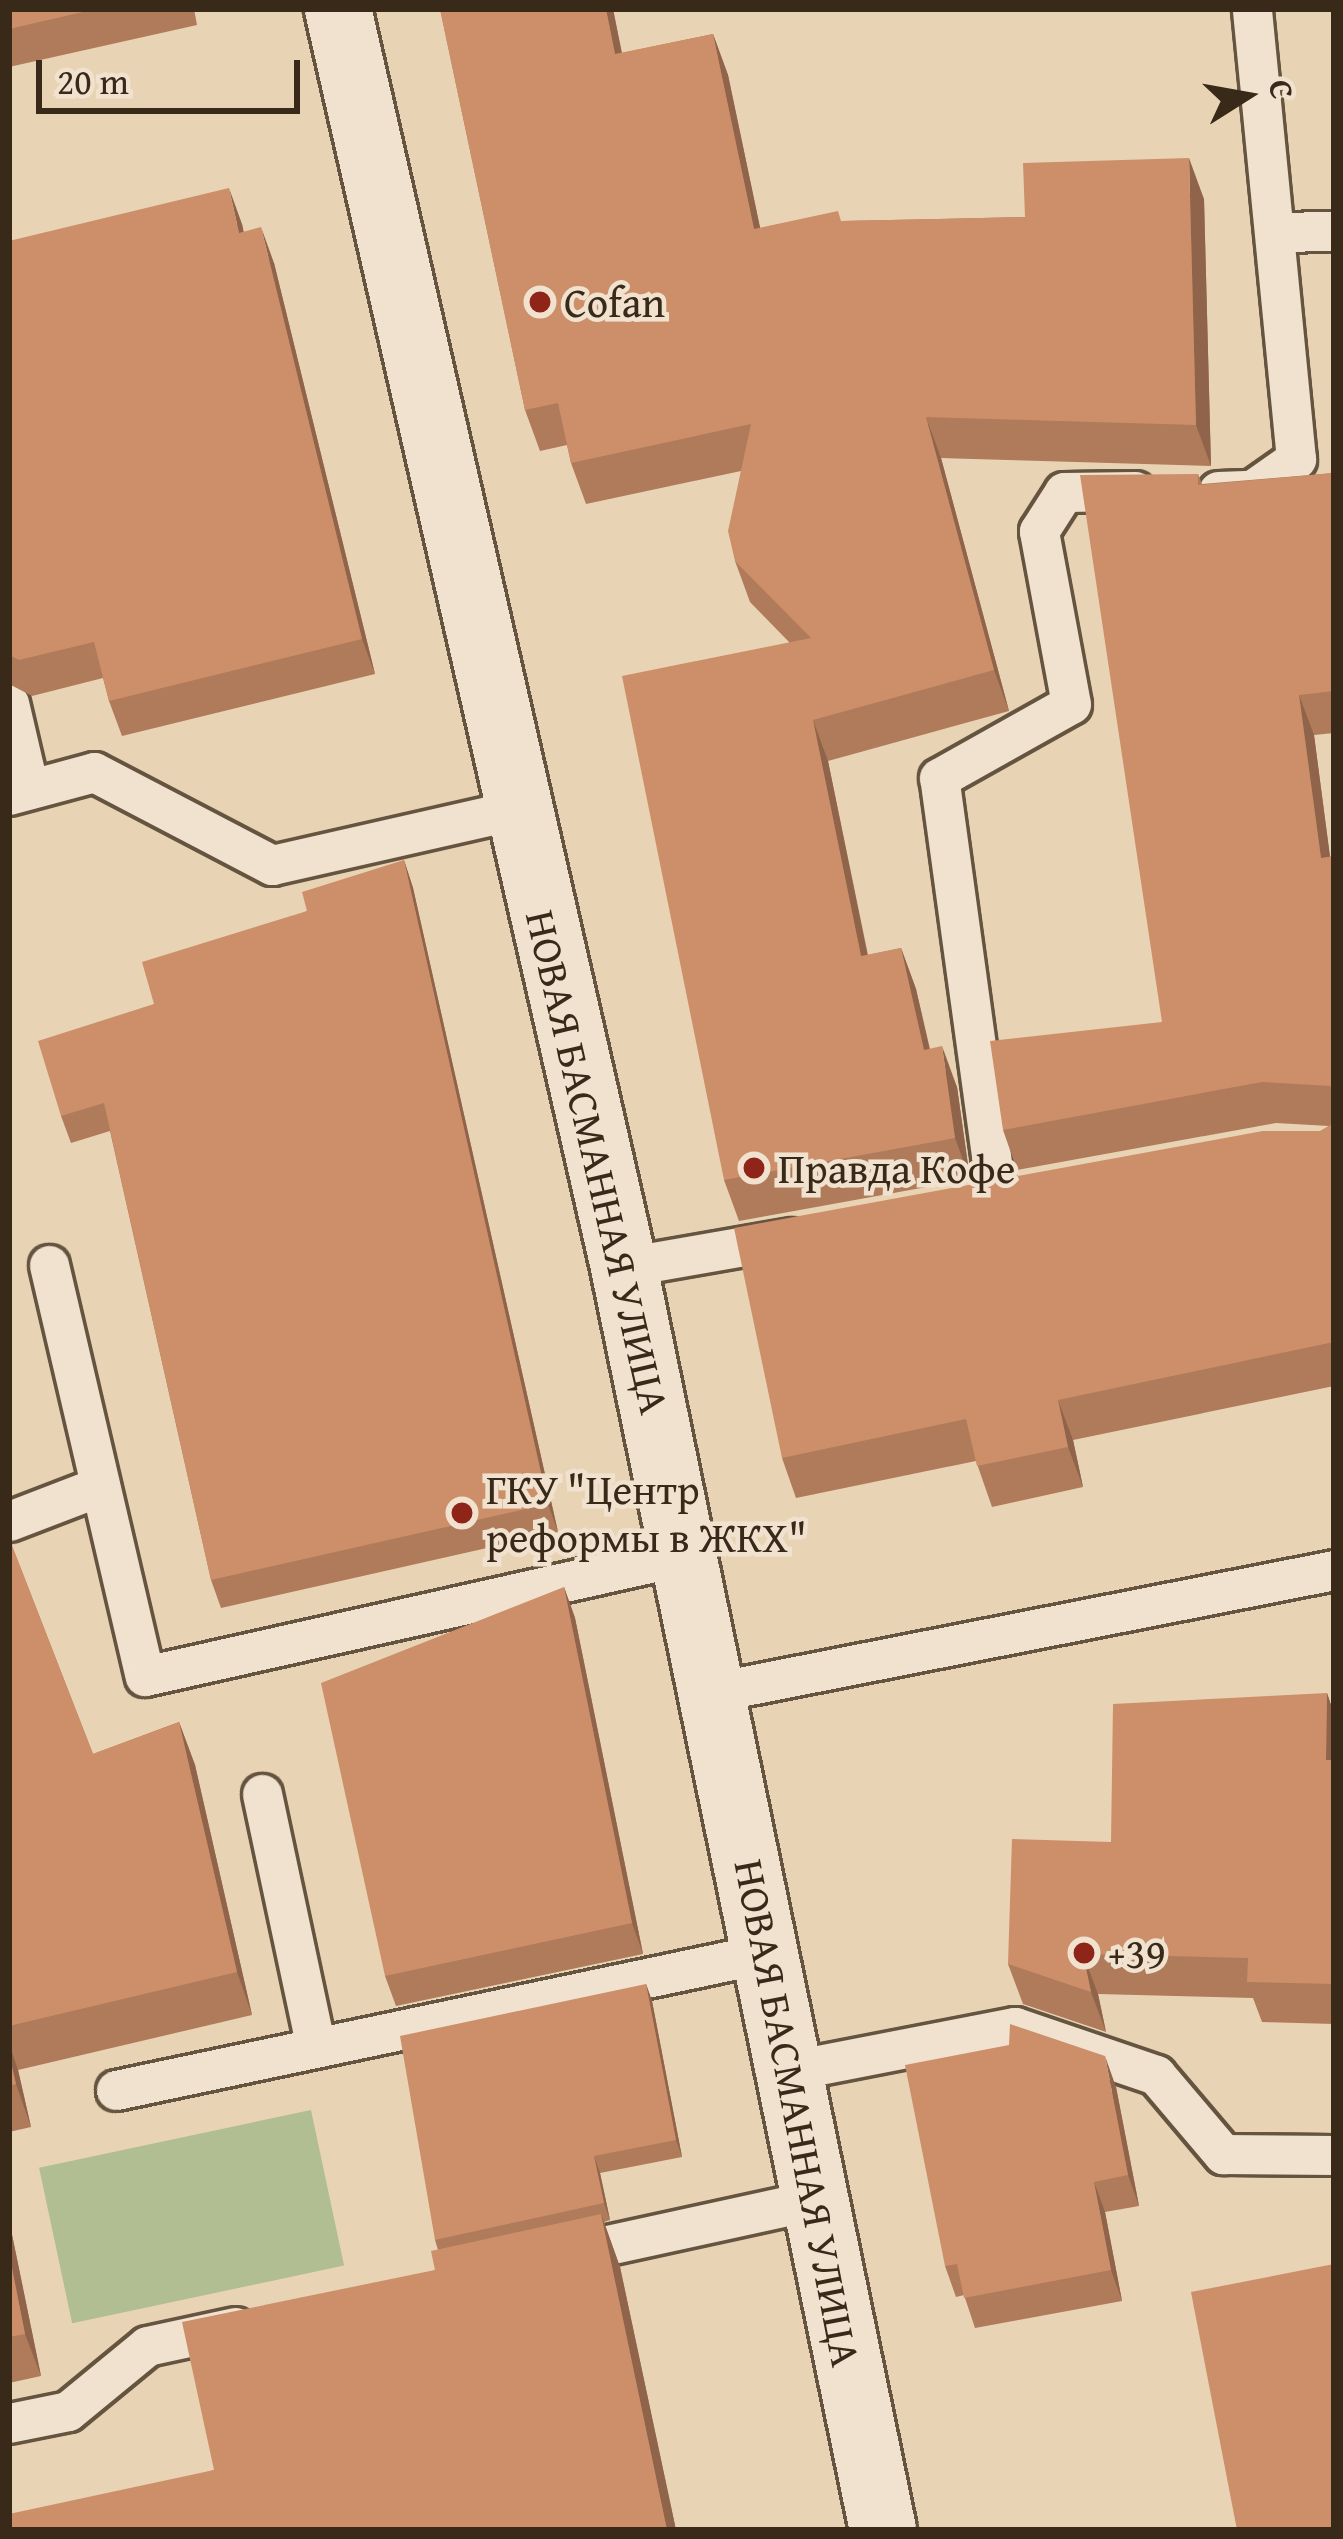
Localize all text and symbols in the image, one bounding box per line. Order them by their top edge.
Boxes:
scale bar [42,36,306,110]
north arrow [1187,36,1307,156]
text: 20 m [57,54,129,107]
text: С [1257,75,1308,103]
place label: Cofan [564,277,665,327]
marker: Cofan [527,289,553,315]
street label: НОВАЯ БАСМАННАЯ УЛИЦА [515,905,681,1419]
place label: Правда Кофе [778,1143,1015,1193]
marker: Правда Кофе [741,1155,767,1181]
place label: ГКУ "Центр реформы в ЖКХ" [486,1464,807,1562]
marker: ГКУ "Центр реформы в ЖКХ" [449,1500,475,1526]
street label: НОВАЯ БАСМАННАЯ УЛИЦА [724,1855,872,2371]
place label: +39 [1108,1928,1166,1978]
marker: +39 [1071,1940,1097,1966]

